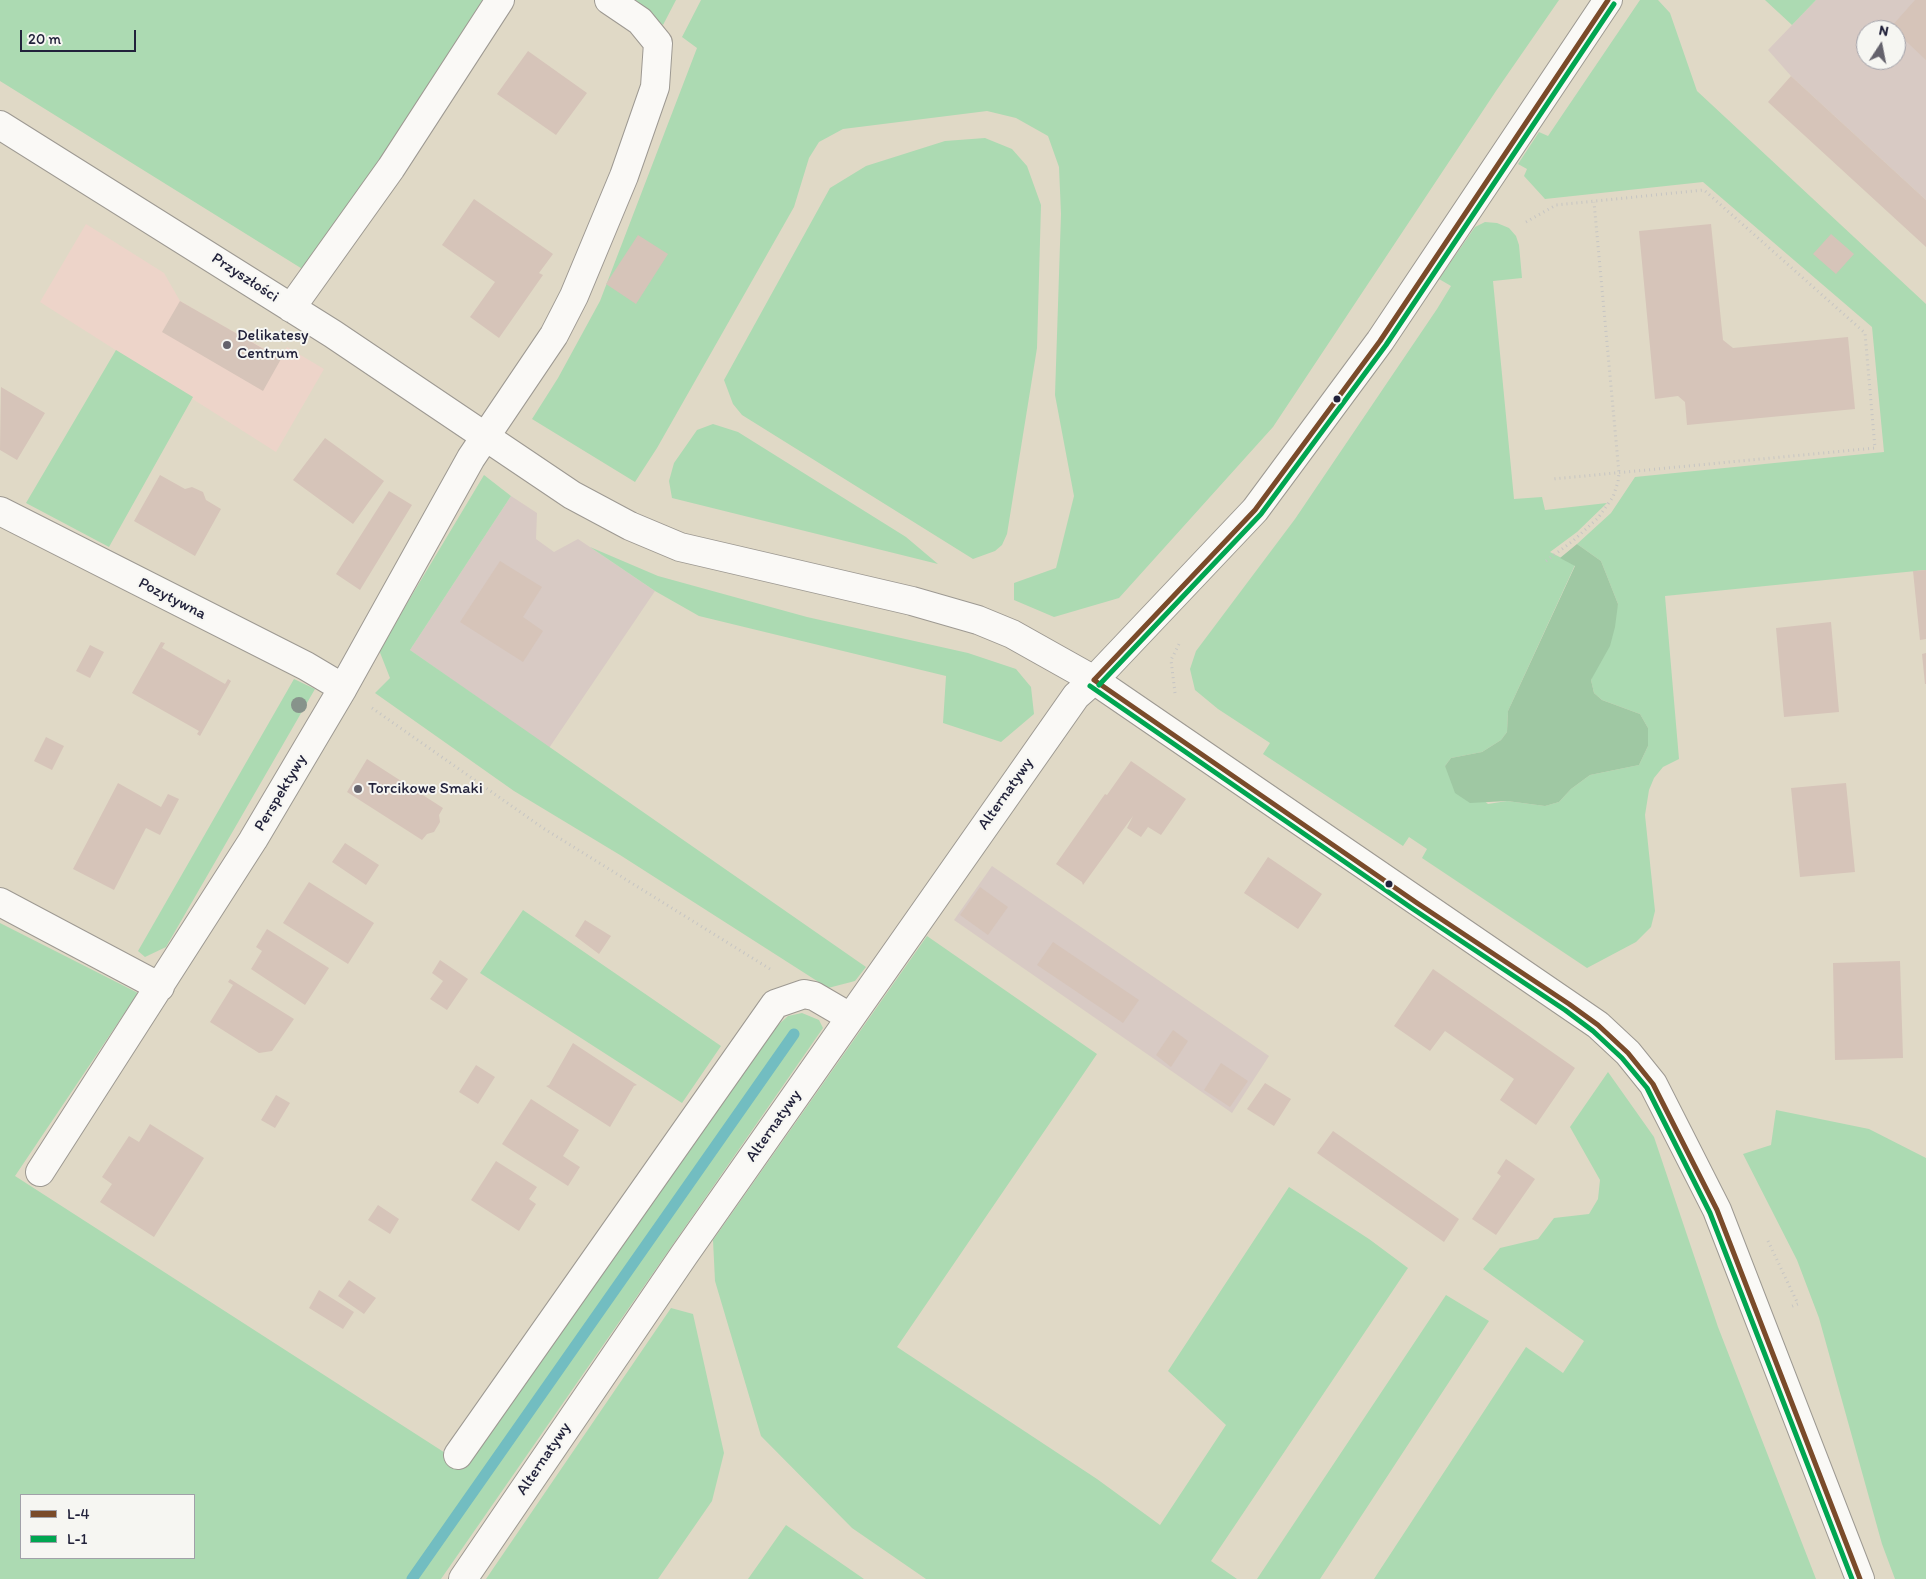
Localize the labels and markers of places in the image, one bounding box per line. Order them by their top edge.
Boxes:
place label: Delikatesy Centrum [237,326,309,364]
marker: Delikatesy Centrum [221,339,233,351]
unlabelled marker [1332,394,1342,404]
place label: Torcikowe Smaki [368,779,483,799]
marker: Torcikowe Smaki [352,783,364,795]
unlabelled marker [1384,879,1394,889]

